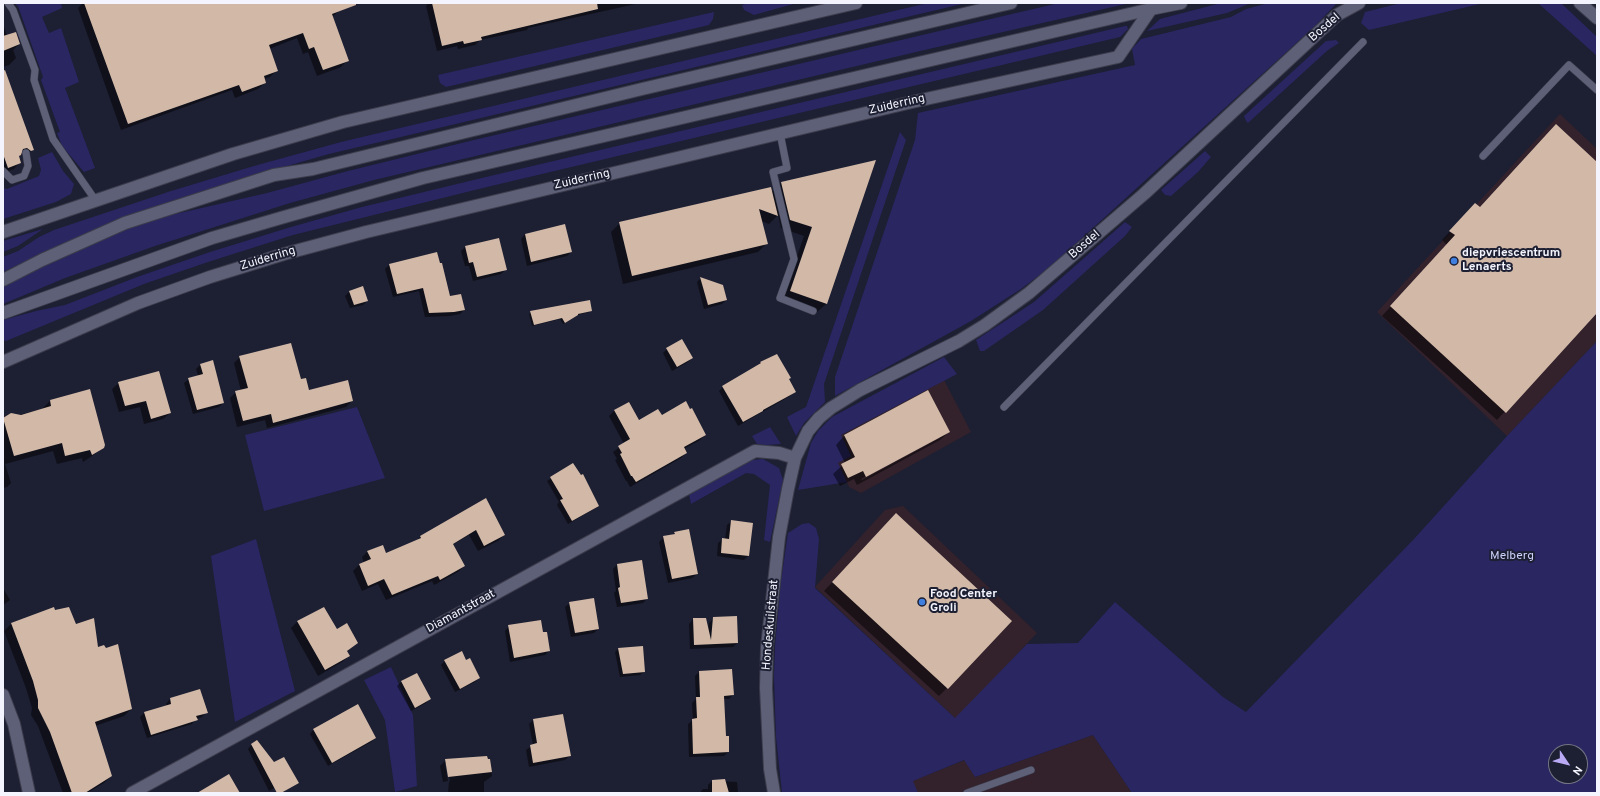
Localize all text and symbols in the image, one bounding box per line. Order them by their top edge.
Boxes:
street label: Bosdel [1307,11,1343,45]
street label: Zuiderring [868,92,926,118]
street label: Zuiderring [553,167,611,193]
street label: Bosdel [1067,228,1103,262]
street label: Zuiderring [239,244,297,274]
place label: diepvriescentrum Lenaerts [1462,247,1560,275]
marker: diepvriescentrum Lenaerts [1449,256,1459,266]
park label: Melberg [1490,550,1534,564]
street label: Hondeskuilstraat [760,579,782,671]
street label: Diamantstraat [424,587,498,637]
place label: Food Center Groli [930,588,997,616]
marker: Food Center Groli [917,597,927,607]
north arrow [1548,744,1588,784]
text: N [1569,763,1585,778]

